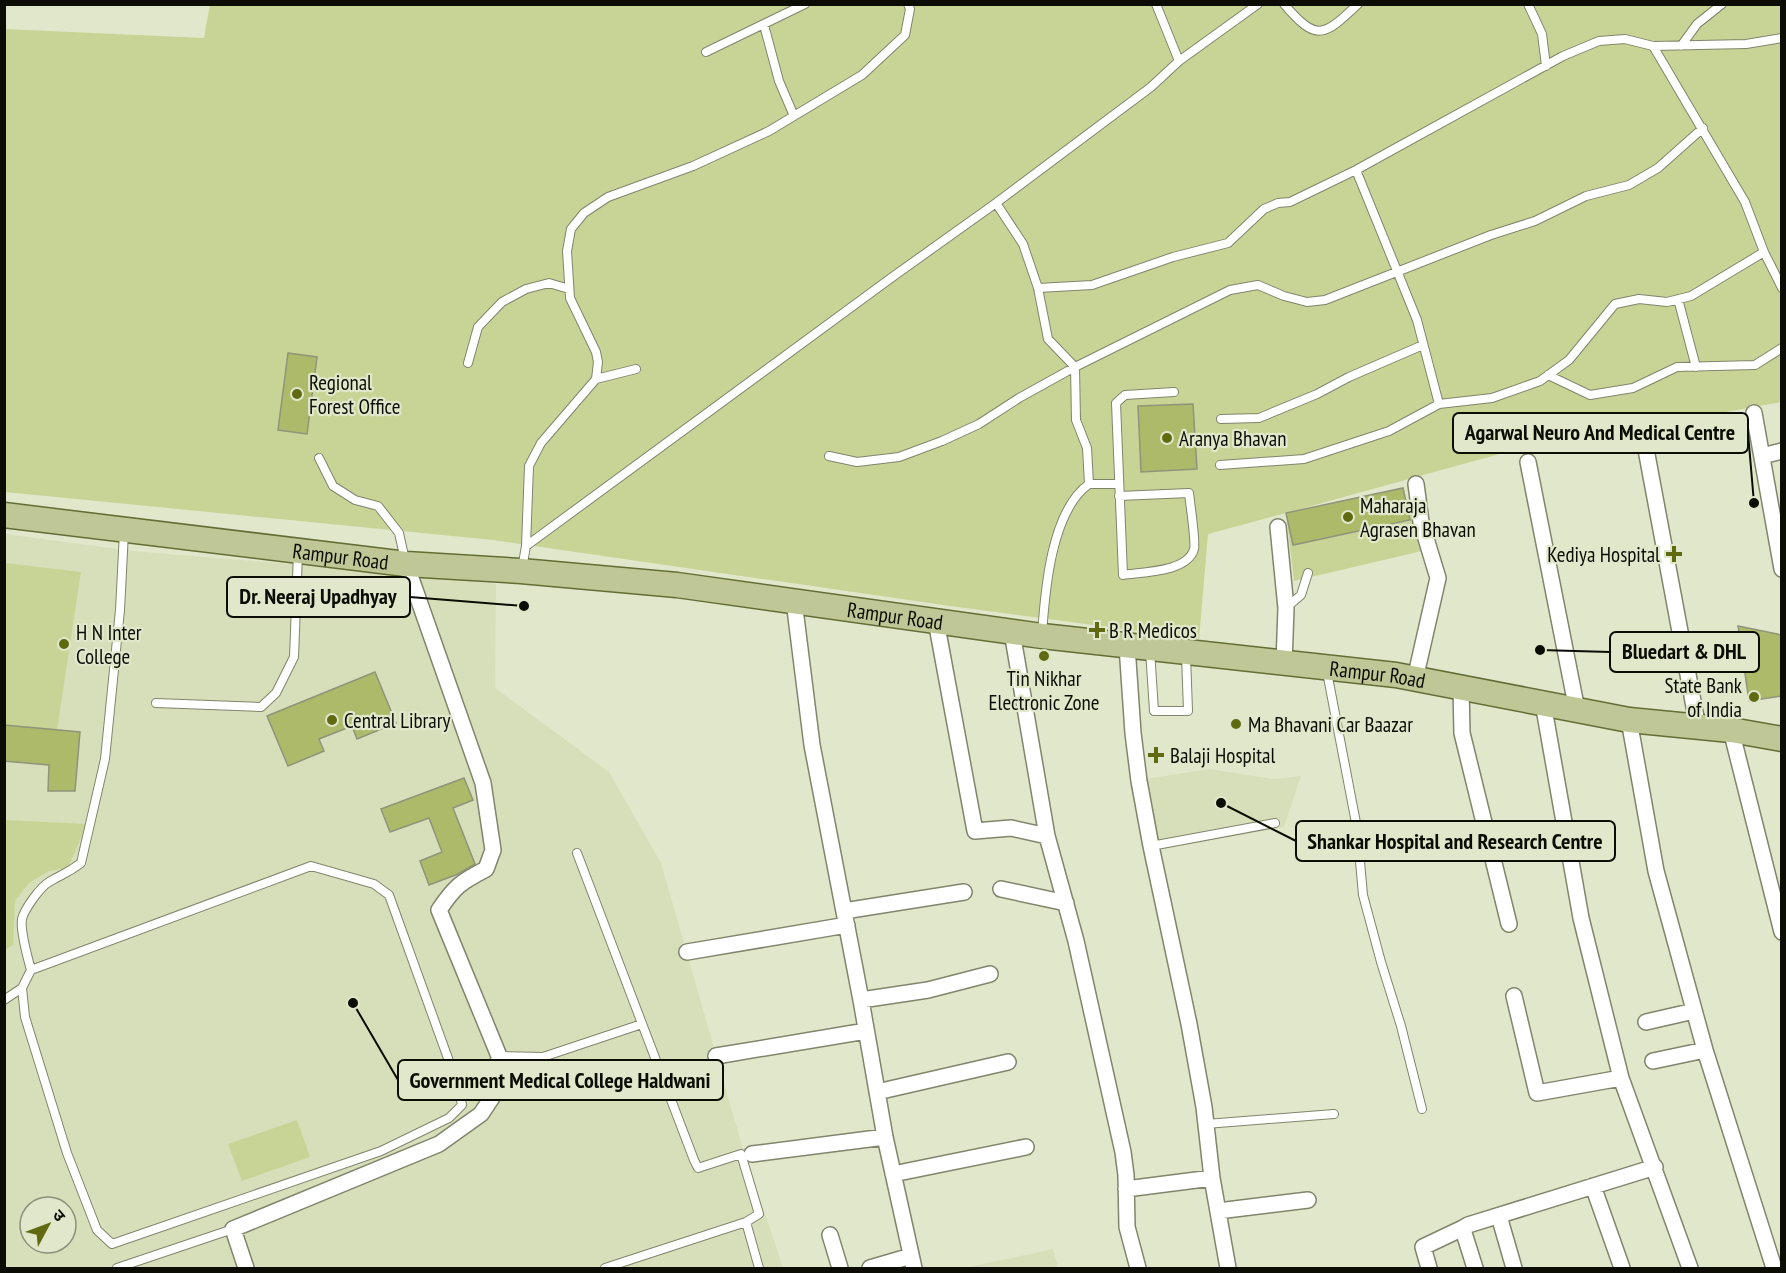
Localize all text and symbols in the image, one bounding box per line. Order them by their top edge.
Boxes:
place label: Regional Forest Office [309,369,400,420]
marker: Regional Forest Office [290,387,304,401]
callout: Agarwal Neuro And Medical Centre [1453,413,1748,453]
text: Agarwal Neuro And Medical Centre [1464,418,1735,446]
place label: Aranya Bhavan [1179,425,1286,452]
marker: Aranya Bhavan [1160,431,1174,445]
place label: Maharaja Agrasen Bhavan [1360,492,1476,543]
marker: Maharaja Agrasen Bhavan [1341,510,1355,524]
street label: Rampur Road [291,537,390,575]
place label: Kediya Hospital [1547,541,1660,568]
marker: Kediya Hospital [1665,545,1683,563]
callout: Dr. Neeraj Upadhyay [227,577,410,617]
text: Dr. Neeraj Upadhyay [239,582,398,610]
street label: Rampur Road [845,595,945,636]
place label: B R Medicos [1109,617,1197,644]
place label: H N Inter College [76,619,142,670]
marker: B R Medicos [1090,623,1104,637]
callout: Bluedart & DHL [1610,632,1759,672]
marker: H N Inter College [57,637,71,651]
text: Bluedart & DHL [1622,637,1747,665]
marker: Tin Nikhar Electronic Zone [1037,649,1051,663]
street label: Rampur Road [1328,654,1428,694]
place label: Tin Nikhar Electronic Zone [989,665,1099,716]
place label: State Bank of India [1664,672,1742,723]
marker: State Bank of India [1747,690,1761,704]
place label: Central Library [344,707,450,734]
place label: Ma Bhavani Car Baazar [1248,711,1413,738]
marker: Central Library [325,713,339,727]
marker: Ma Bhavani Car Baazar [1229,717,1243,731]
place label: Balaji Hospital [1170,742,1275,769]
marker: Balaji Hospital [1147,746,1165,764]
callout: Shankar Hospital and Research Centre [1296,821,1615,861]
text: Shankar Hospital and Research Centre [1307,827,1603,855]
callout: Government Medical College Haldwani [398,1060,723,1100]
text: Government Medical College Haldwani [410,1066,710,1094]
north arrow [18,1195,78,1255]
text: उ [49,1205,70,1226]

